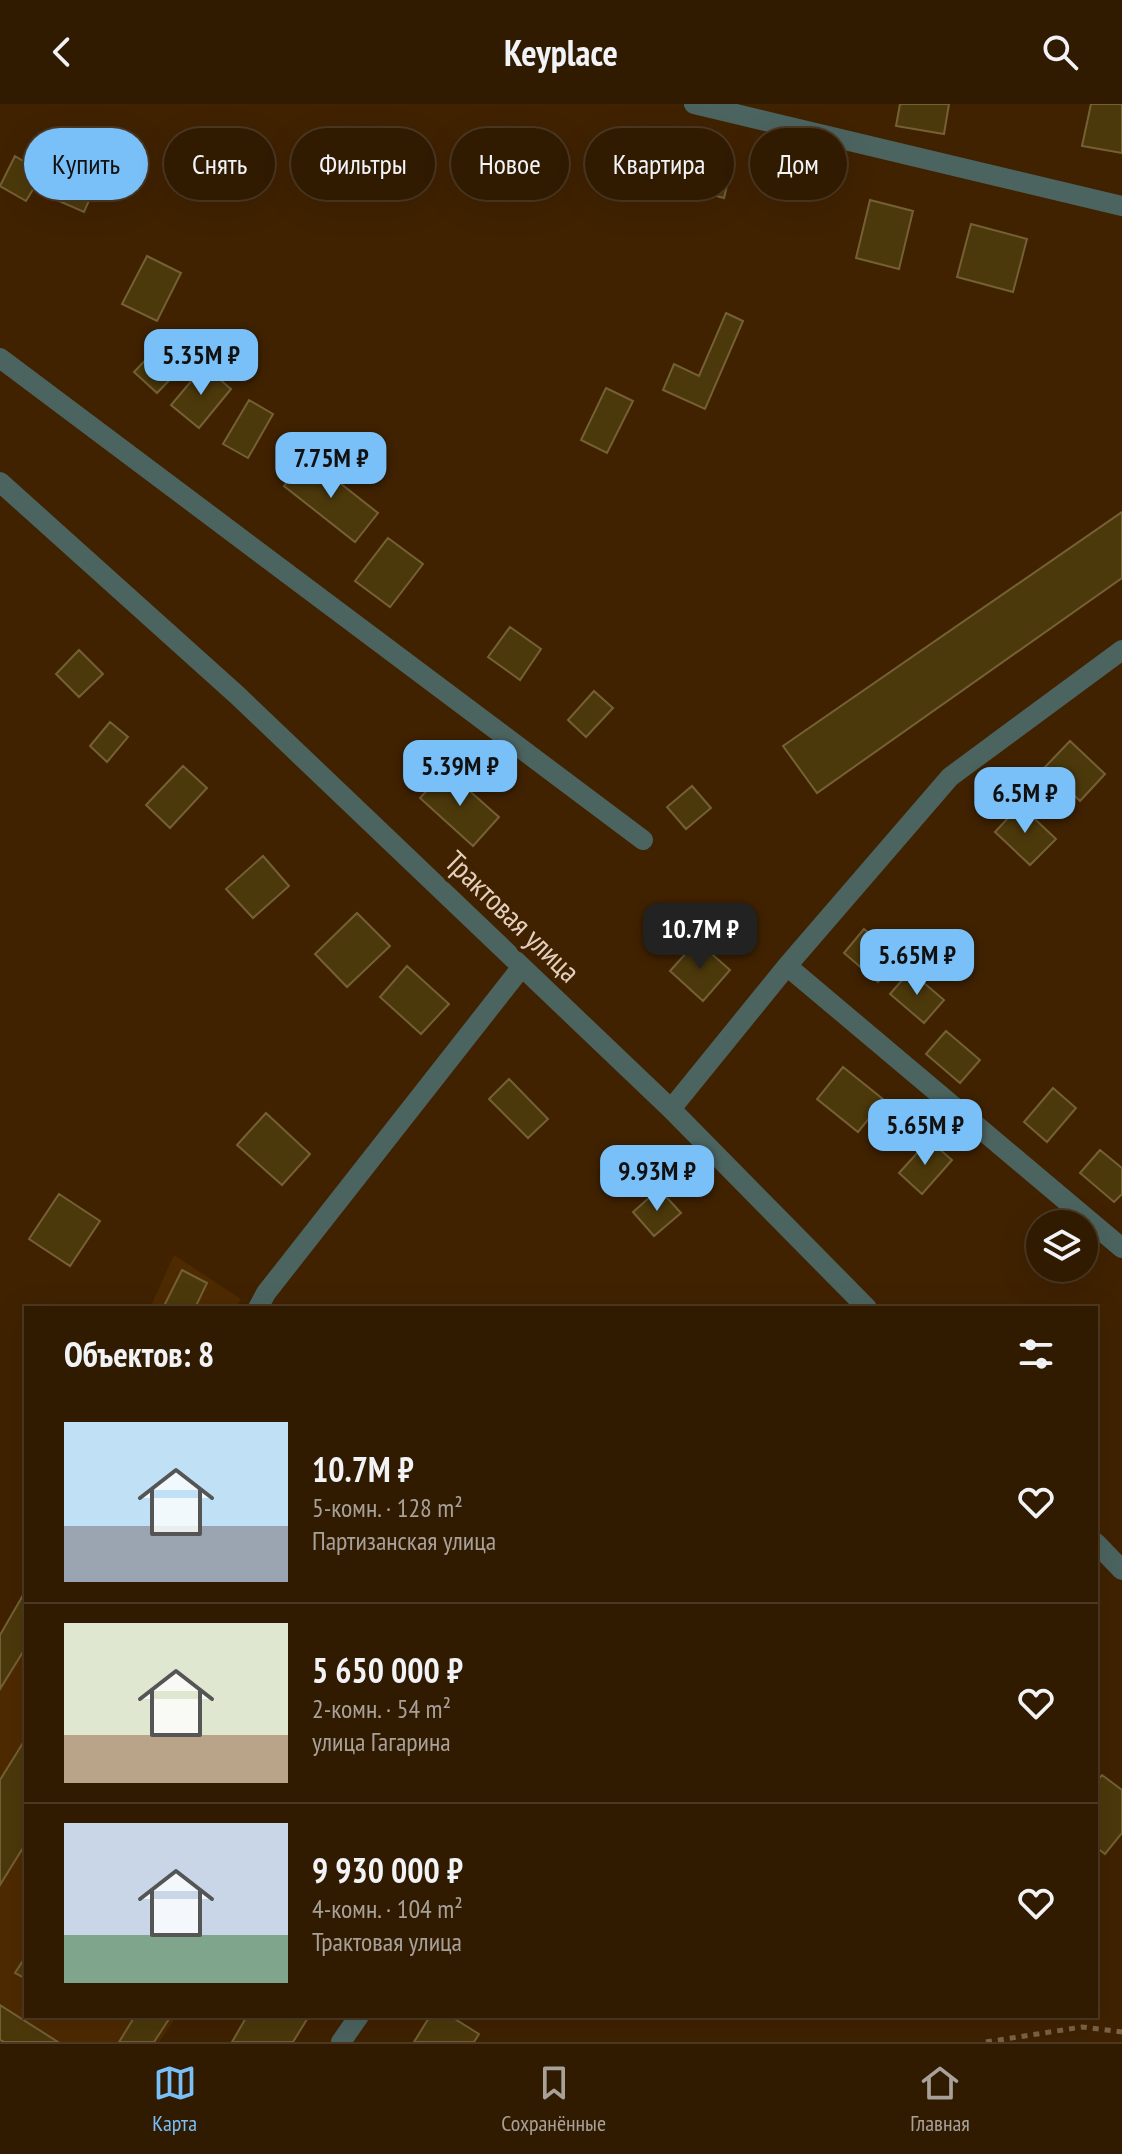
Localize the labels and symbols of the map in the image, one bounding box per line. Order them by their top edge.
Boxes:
pin: 5.35M ₽ [127,329,275,397]
pin: 7.75M ₽ [257,432,405,500]
pin: 5.39M ₽ [386,740,534,808]
pin: 6.5M ₽ [960,767,1090,835]
street label: Трактовая улица [437,842,589,990]
pin: 10.7M ₽ [626,903,774,971]
pin: 5.65M ₽ [843,929,991,997]
pin: 5.65M ₽ [851,1099,999,1167]
pin: 9.93M ₽ [583,1145,731,1213]

